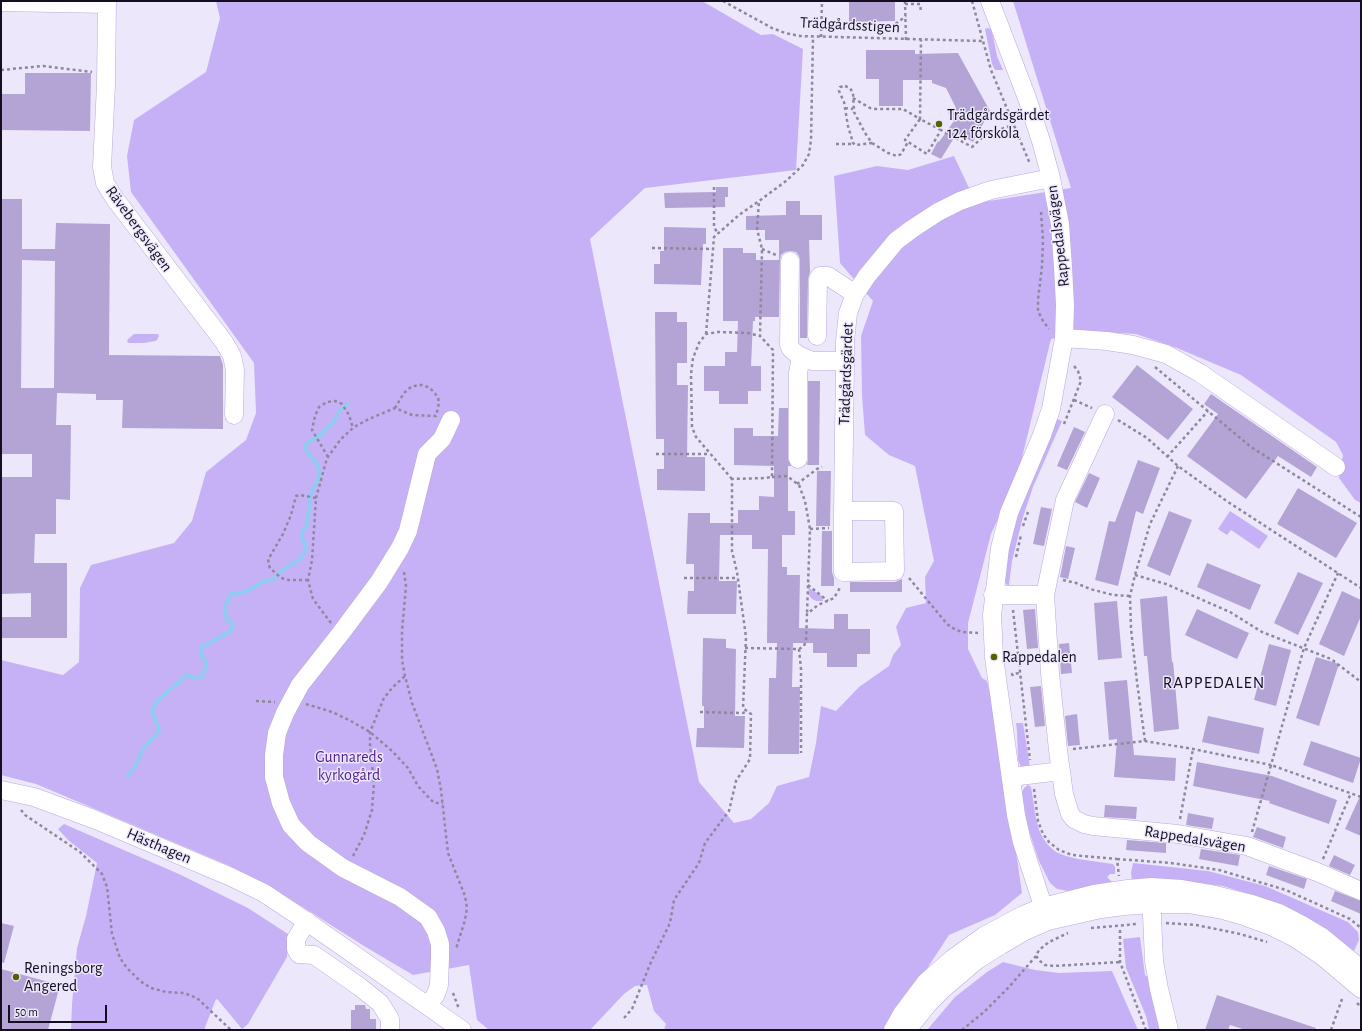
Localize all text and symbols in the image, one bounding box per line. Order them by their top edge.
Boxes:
street label: Trädgårdsstigen [800,13,900,37]
place label: Trädgårdsgärdet 124 förskola [947,105,1049,143]
marker: Trädgårdsgärdet 124 förskola [934,119,944,129]
street label: Rävebergsvägen [101,182,177,276]
street label: Rappedalsvägen [1042,184,1074,288]
street label: Trädgårdsgärdet [835,322,857,426]
place label: Rappedalen [1002,647,1077,667]
marker: Rappedalen [989,652,999,662]
district label: RAPPEDALEN [1163,673,1265,693]
park label: Gunnareds kyrkogård [315,747,383,785]
street label: Rappedalsvägen [1143,822,1247,856]
street label: Hästhagen [124,824,194,868]
place label: Reningsborg Angered [24,958,103,996]
marker: Reningsborg Angered [11,972,21,982]
scale bar [10,997,109,1023]
text: 50 m [15,1006,38,1018]

